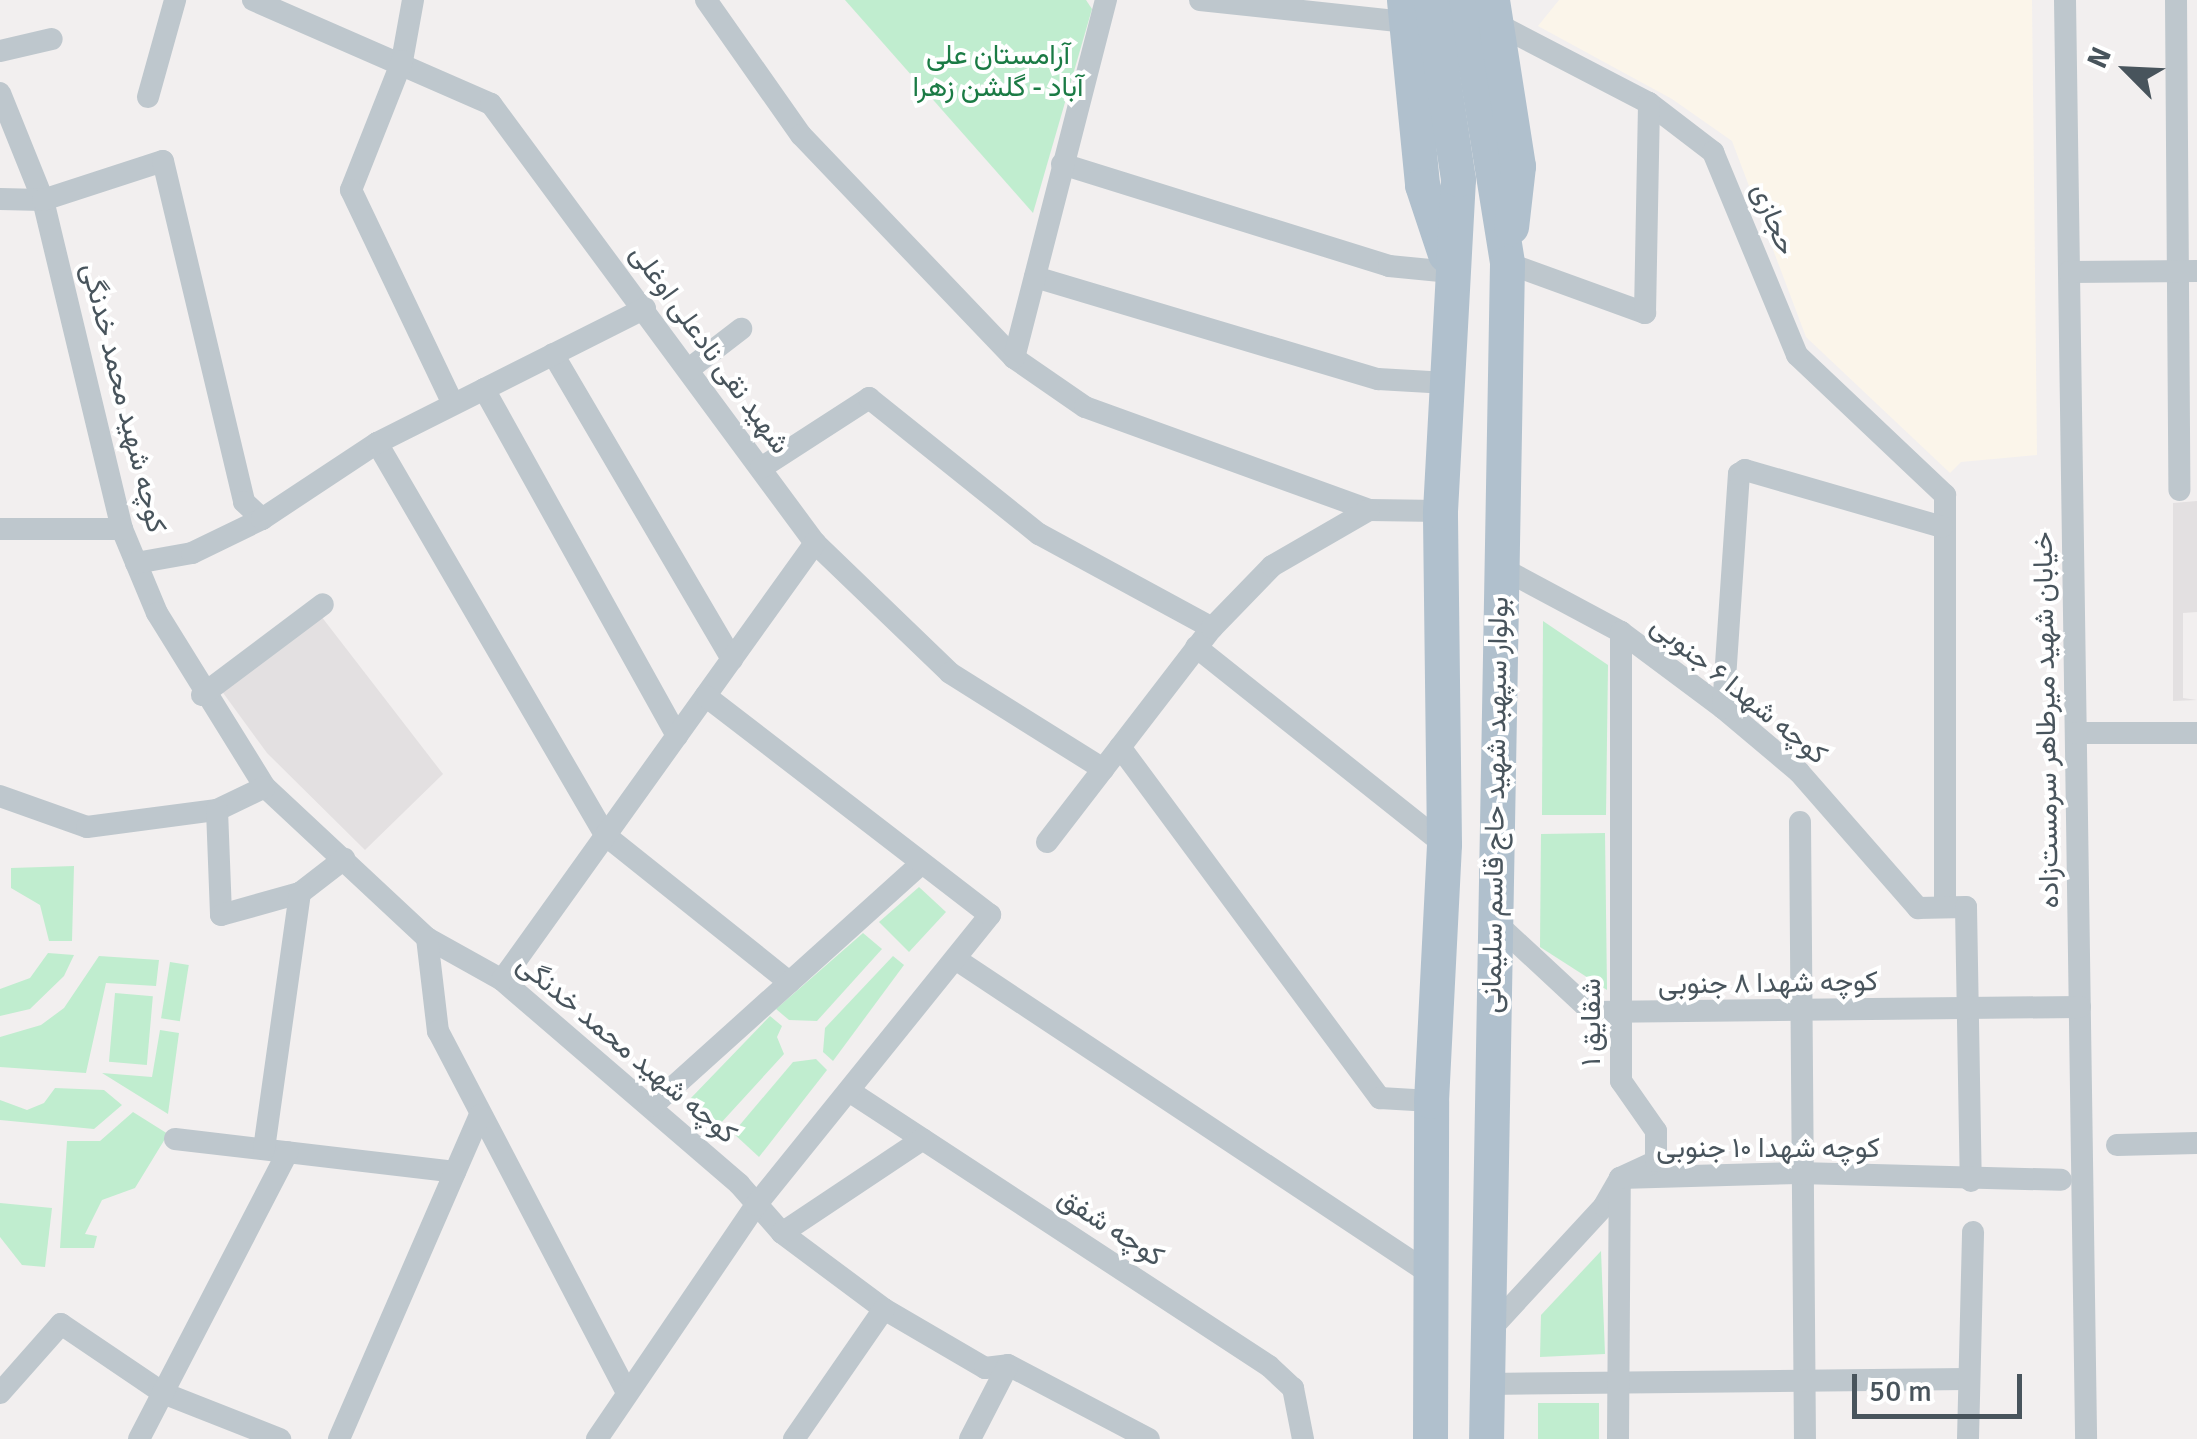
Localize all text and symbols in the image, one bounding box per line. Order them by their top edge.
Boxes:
north arrow [2077,20,2177,120]
park label: آرامستان علی آباد - گلشن زهرا [912,38,1084,104]
text: N [2080,42,2119,74]
street label: حجازی [1744,178,1804,260]
street label: شهید نقی نادعلی اوغلی [623,238,797,460]
street label: کوچه شهید محمد خدنگی [74,260,174,536]
street label: خیابان شهید میرطاهر سرمست‌زاده [2026,531,2066,909]
street label: بولوار سپهبد شهید حاج قاسم سلیمانی [1475,596,1515,1014]
street label: کوچه شهدا ۶ جنوبی [1644,609,1834,771]
street label: کوچه شهید محمد خدنگی [510,947,744,1151]
street label: کوچه شهدا ۸ جنوبی [1658,964,1878,1002]
street label: شقایق ۱ [1574,978,1608,1066]
street label: کوچه شهدا ۱۰ جنوبی [1656,1131,1880,1165]
street label: کوچه شفق [1052,1180,1170,1274]
scale bar [1857,1354,2027,1416]
text: 50 m [1869,1373,1932,1410]

